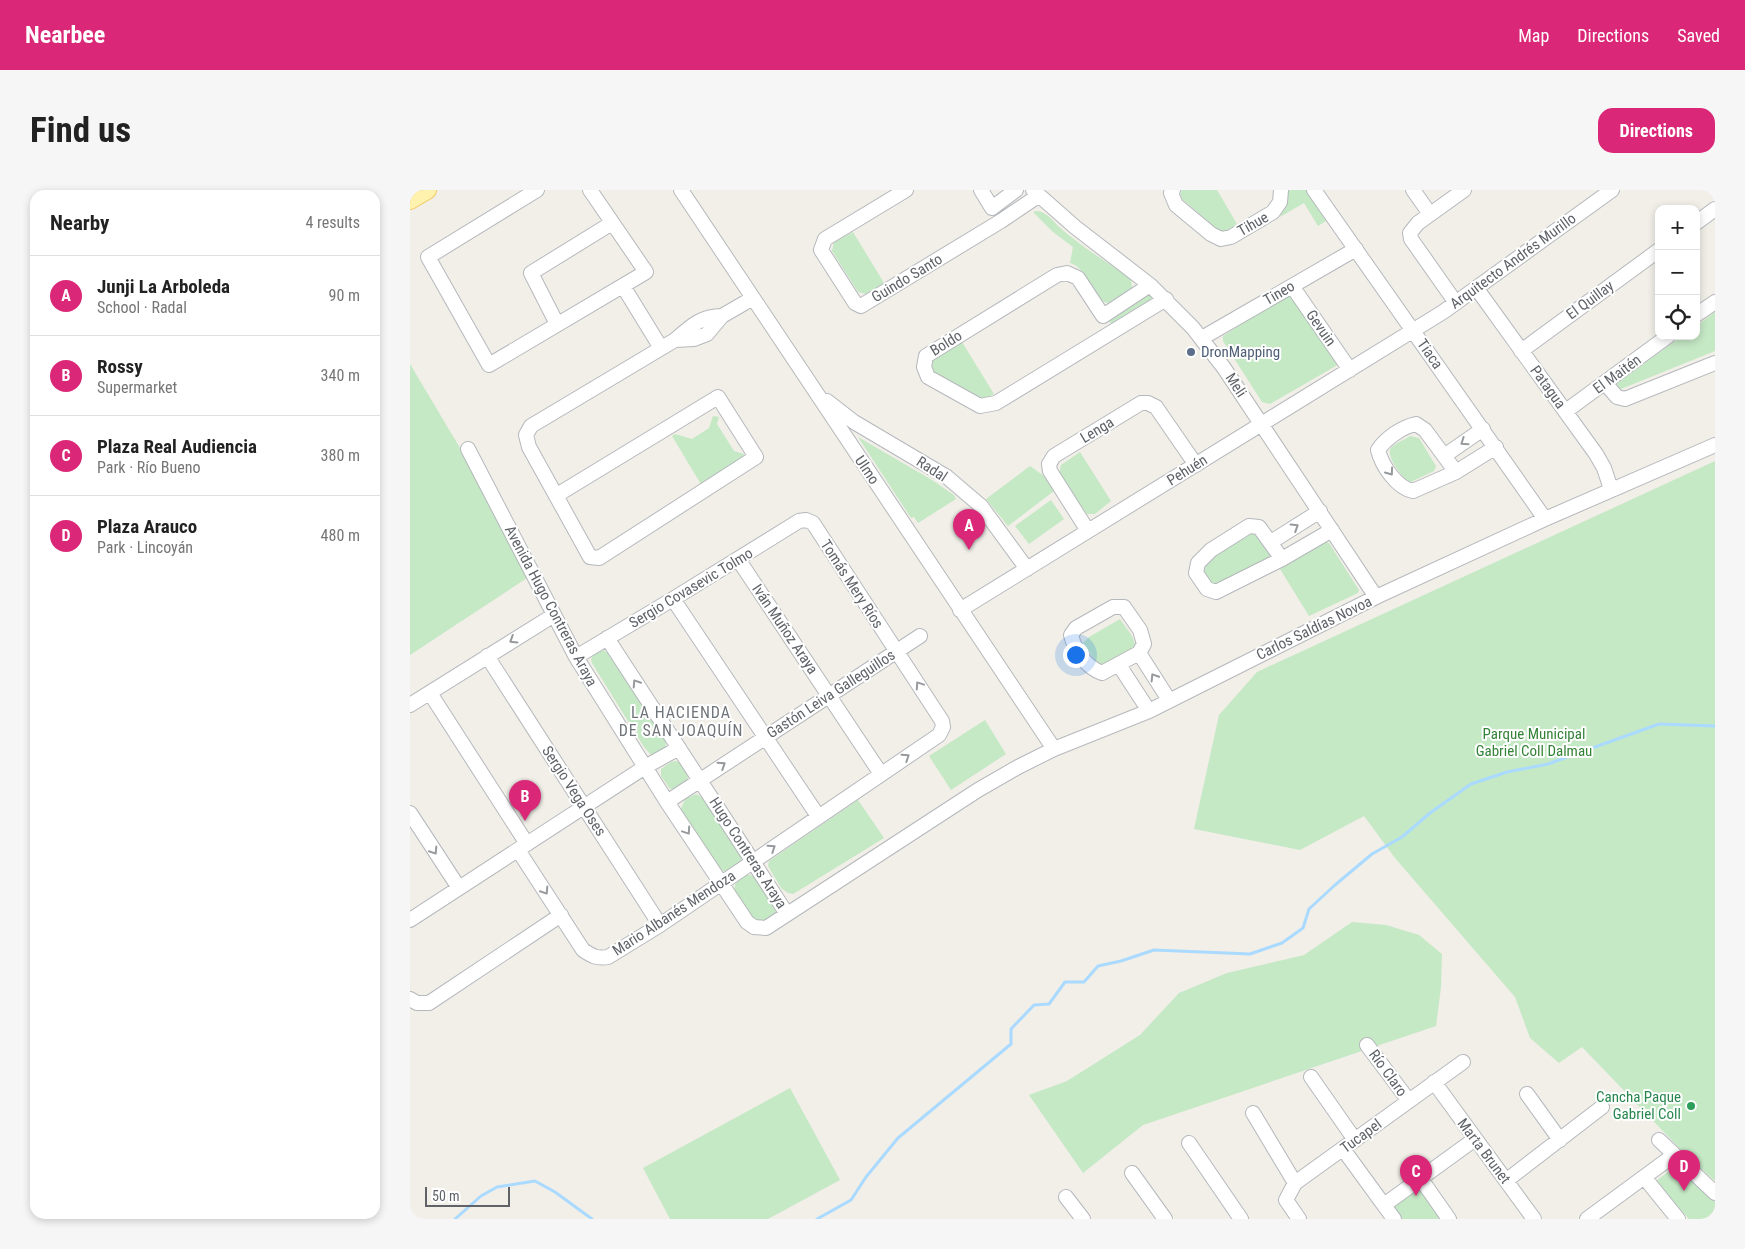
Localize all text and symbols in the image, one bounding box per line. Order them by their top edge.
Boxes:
text: Nearbee [25,21,105,49]
text: Map [1518,25,1549,46]
text: Directions [1577,25,1649,46]
text: Saved [1677,25,1720,46]
button: Directions [1598,108,1715,153]
text: Find us [30,110,131,151]
map controls [1655,205,1700,340]
button: + [1655,205,1700,250]
street label: Tihue [1234,208,1272,240]
street label: Arquitecto Andrés Murillo [1447,209,1579,313]
text: Nearby [50,211,109,235]
text: 4 results [305,213,360,232]
street label: Guindo Santo [868,250,946,306]
button: − [1655,250,1700,295]
text: Junji La Arboleda [97,275,230,298]
street label: Tineo [1260,277,1298,309]
street label: El Quillay [1563,277,1617,323]
text: A [61,286,71,305]
text: 90 m [328,286,360,305]
button: locate [1655,295,1700,340]
text: School · Radal [97,298,187,317]
street label: Gevuin [1302,306,1340,350]
street label: Boldo [927,326,965,360]
street label: Tiaca [1413,336,1447,372]
place label: DronMapping [1201,343,1280,361]
marker: DronMapping [1185,346,1197,358]
street label: El Maitén [1589,351,1645,397]
text: Rossy [97,355,143,378]
street label: Patagua [1526,362,1570,412]
text: B [62,366,70,385]
text: 340 m [321,366,360,385]
street label: Meli [1222,370,1250,400]
text: Supermarket [97,378,177,397]
street label: Lenga [1077,413,1117,447]
text: Plaza Real Audiencia [97,435,257,458]
one-way arrow [1460,436,1469,445]
text: C [61,446,71,465]
text: 380 m [321,446,360,465]
street label: Pehuén [1164,451,1210,489]
street label: Ulmo [851,452,883,488]
street label: Radal [913,452,951,486]
text: Park · Río Bueno [97,458,200,477]
one-way arrow [1384,466,1393,476]
pin: A [953,509,985,550]
text: Plaza Arauco [97,515,197,538]
street label: Avenida Hugo Contreras Araya [501,522,601,690]
one-way arrow [1290,524,1299,533]
text: D [61,526,71,545]
text: 480 m [321,526,360,545]
street label: Tomás Mery Ríos [817,536,887,632]
text: Park · Lincoyán [97,538,193,557]
street label: Sergio Covasevic Tolmo [626,544,756,632]
street label: Iván Muñoz Araya [748,581,822,677]
street label: Carlos Saldías Novoa [1253,592,1375,664]
one-way arrow [509,634,518,644]
your location [1063,642,1089,668]
street label: Gastón Leiva Galleguillos [763,646,899,742]
one-way arrow [1151,673,1160,682]
one-way arrow [633,679,642,688]
one-way arrow [916,682,925,691]
district label: LA HACIENDA DE SAN JOAQUÍN [619,703,743,740]
park label: Parque Municipal Gabriel Coll Dalmau [1476,725,1592,760]
street label: Sergio Vega Oses [538,743,610,840]
one-way arrow [900,754,910,763]
one-way arrow [717,762,726,771]
pin: B [509,780,541,821]
street label: Hugo Contreras Araya [705,794,791,912]
one-way arrow [681,825,690,835]
one-way arrow [428,845,438,854]
one-way arrow [766,845,775,854]
street label: Mario Albanés Mendoza [609,867,739,959]
one-way arrow [539,885,548,894]
street label: Río Claro [1365,1046,1411,1100]
place label: Cancha Paque Gabriel Coll [1596,1088,1681,1123]
marker: Cancha Paque Gabriel Coll [1685,1100,1697,1112]
street label: Tucapel [1337,1115,1385,1157]
street label: Marta Brunet [1454,1115,1514,1187]
pin: D [1668,1150,1700,1191]
pin: C [1400,1155,1432,1196]
scale bar [425,1184,510,1207]
text: 50 m [432,1188,460,1204]

